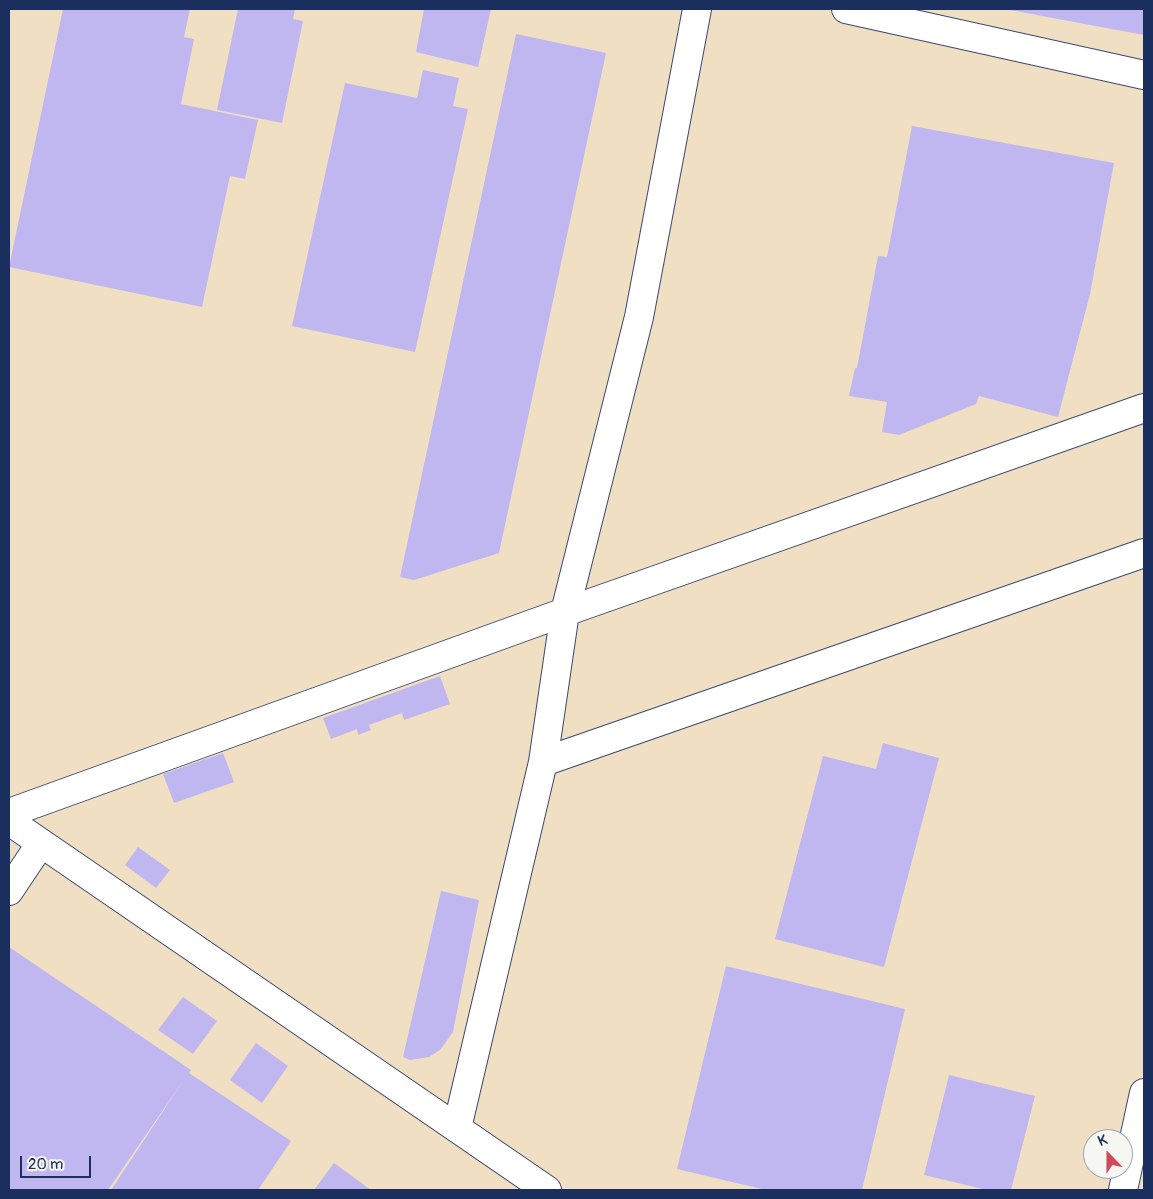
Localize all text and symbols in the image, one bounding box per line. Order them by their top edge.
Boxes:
north arrow [1083,1129,1133,1179]
text: K [1095,1131,1110,1150]
scale bar [22,1146,94,1178]
text: 20 m [28,1155,63,1174]

